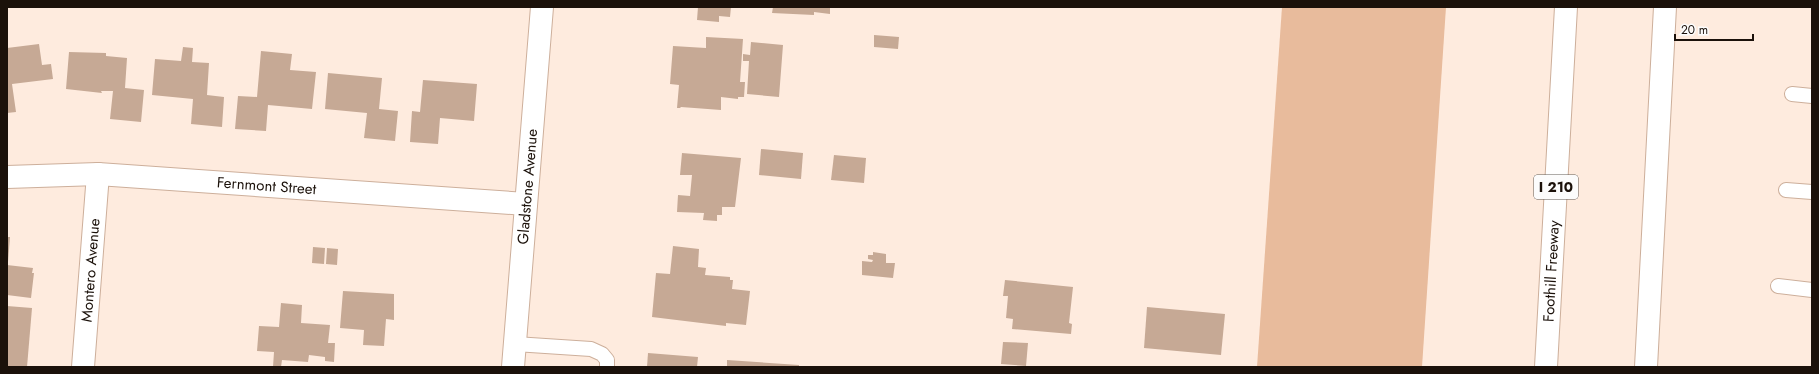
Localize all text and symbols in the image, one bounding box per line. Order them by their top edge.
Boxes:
scale bar [1675,16,1753,42]
text: 20 m [1681,21,1708,39]
street label: Gladstone Avenue [512,128,543,245]
street label: Fernmont Street [216,171,317,200]
road number: I 210 [1534,175,1578,199]
street label: Montero Avenue [76,217,106,323]
street label: Foothill Freeway [1538,219,1565,322]

